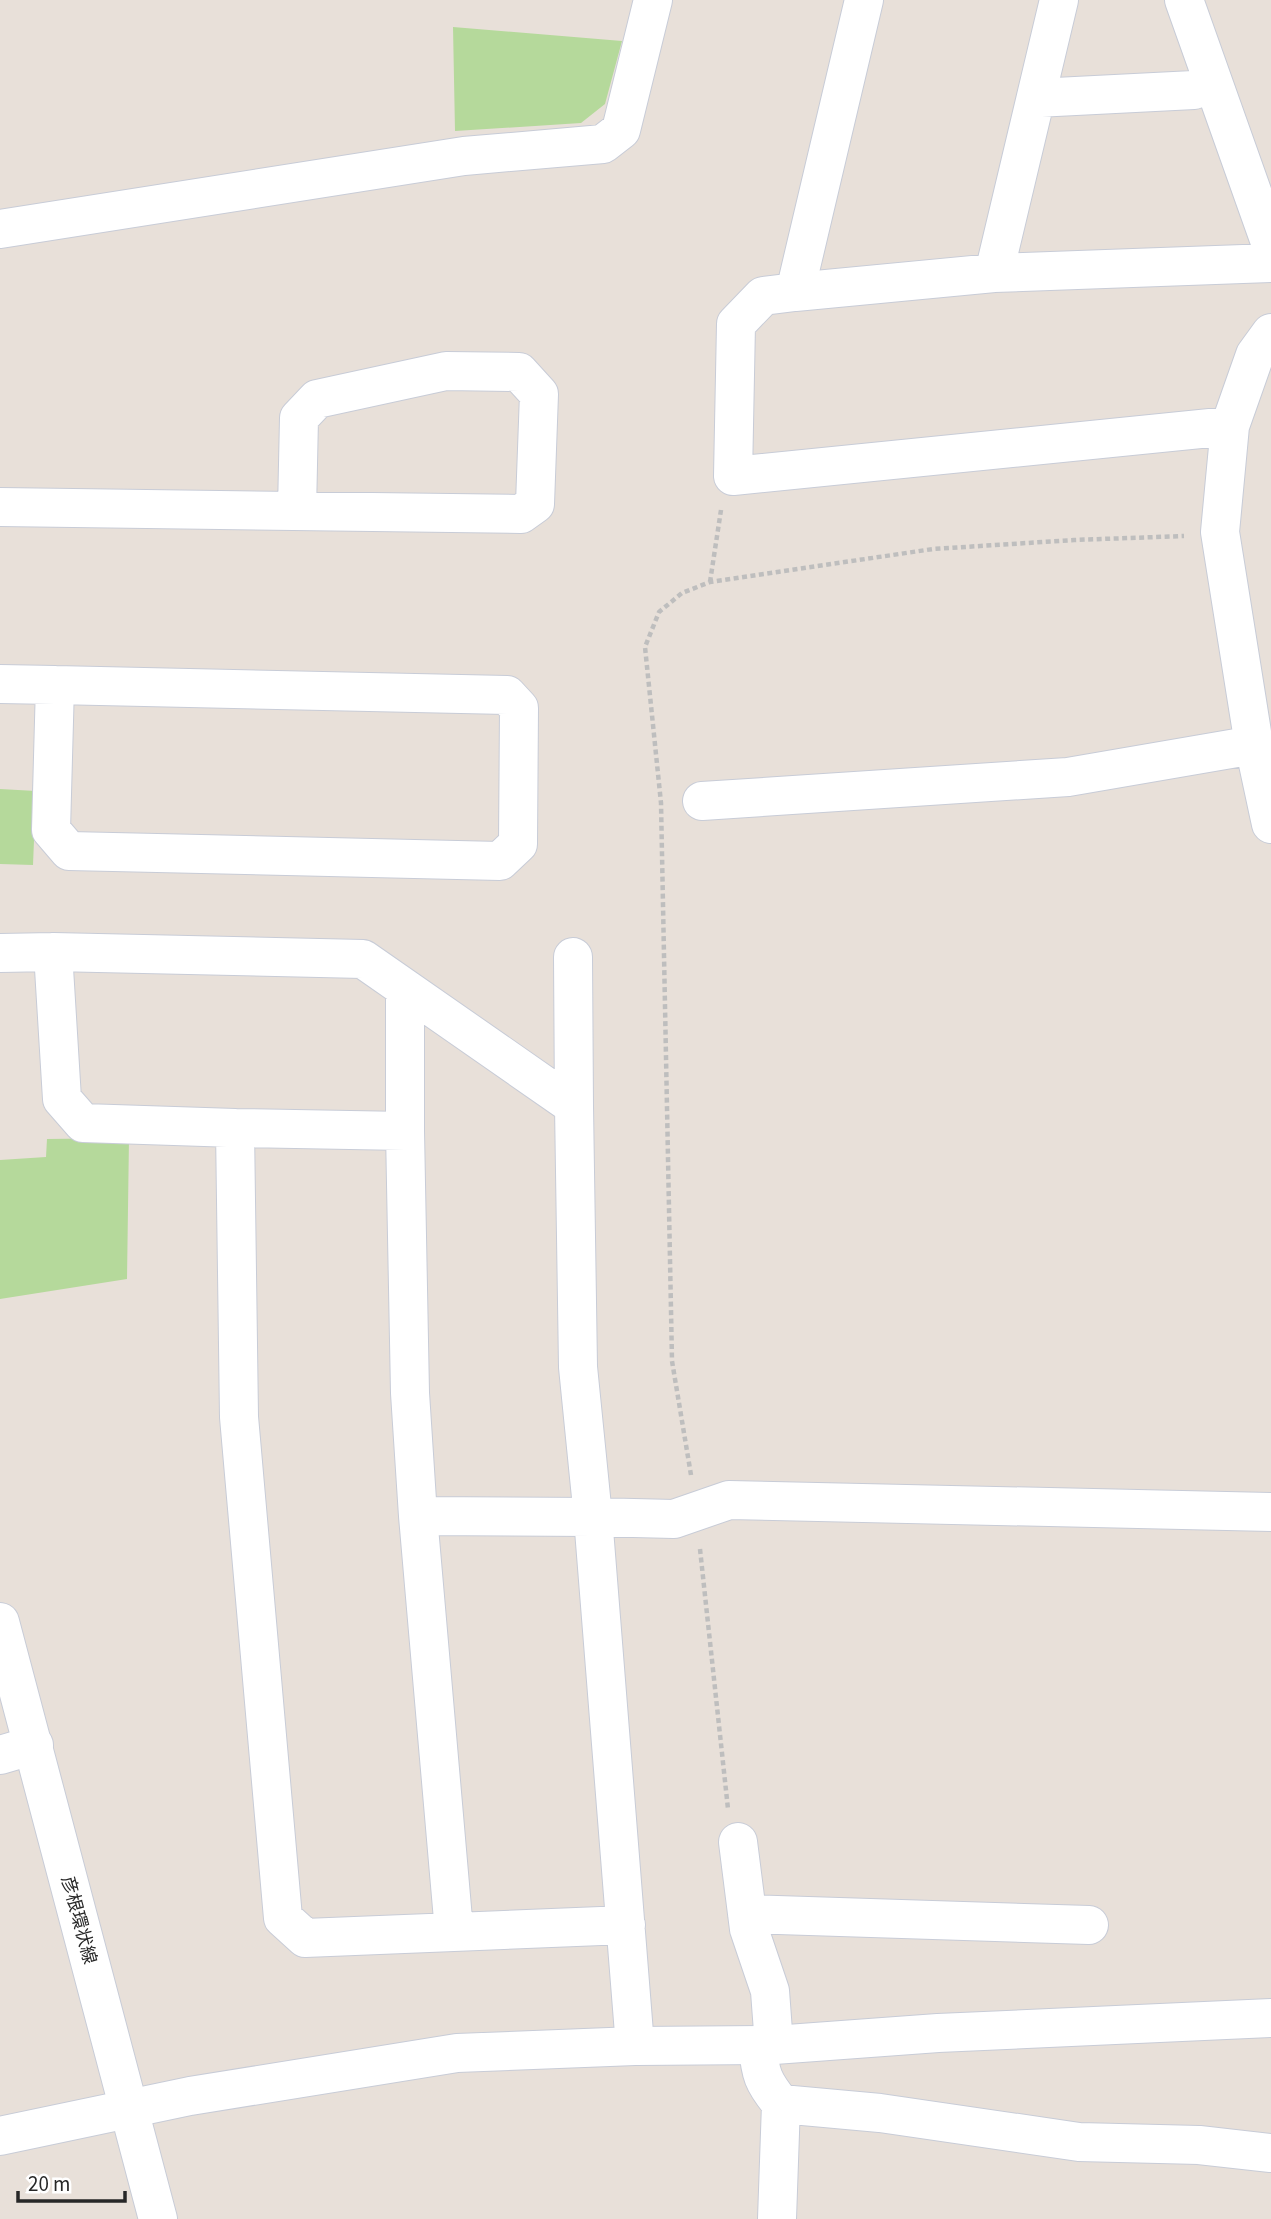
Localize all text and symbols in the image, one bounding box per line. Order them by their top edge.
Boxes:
street label: 彦根環状線 [55,1873,102,1967]
scale bar [18,2160,124,2204]
text: 20 m [28,2169,70,2199]

